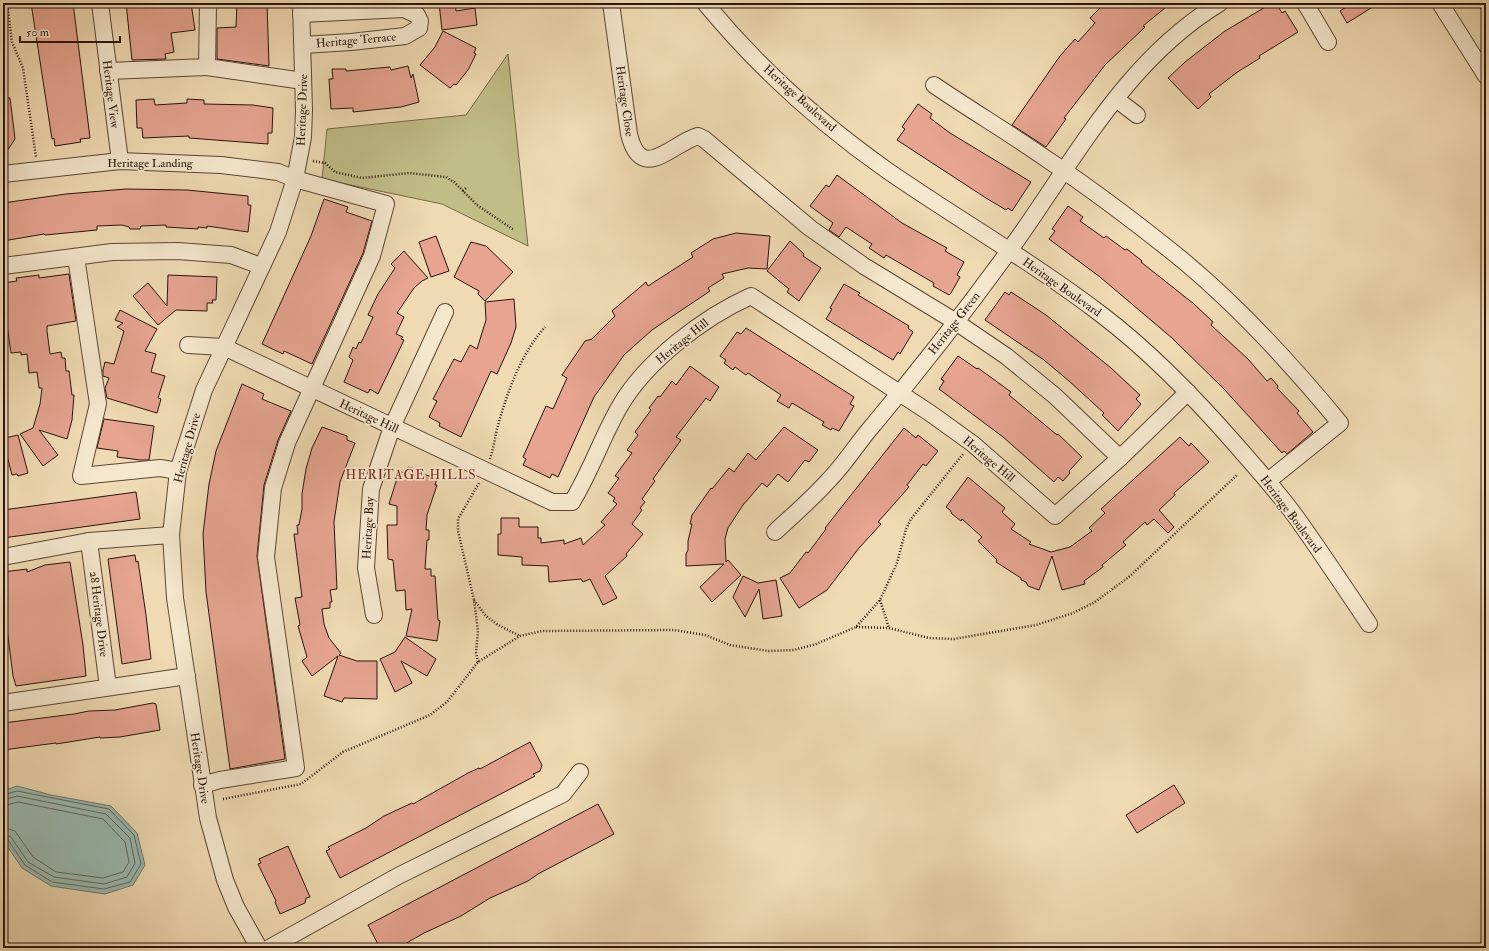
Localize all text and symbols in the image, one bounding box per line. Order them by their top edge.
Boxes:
scale bar [20,18,120,44]
text: 50 m [26,25,50,40]
street label: Heritage Terrace [315,30,397,51]
street label: Heritage View [99,59,122,130]
street label: Heritage Boulevard [760,62,839,135]
street label: Heritage Close [612,65,637,137]
street label: Heritage Drive [294,74,311,146]
street label: Heritage Landing [107,156,194,171]
street label: Heritage Boulevard [1019,255,1104,320]
street label: Heritage Green [925,289,983,358]
street label: Heritage Hill [653,315,712,367]
street label: Heritage Hill [337,396,401,437]
street label: Heritage Drive [171,411,204,485]
street label: Heritage Hill [959,433,1018,486]
district label: HERITAGE HILLS [346,467,476,483]
street label: Heritage Boulevard [1257,473,1325,556]
street label: Heritage Bay [359,496,378,560]
street label: 28 Heritage Drive [86,570,111,658]
street label: Heritage Drive [186,731,213,805]

